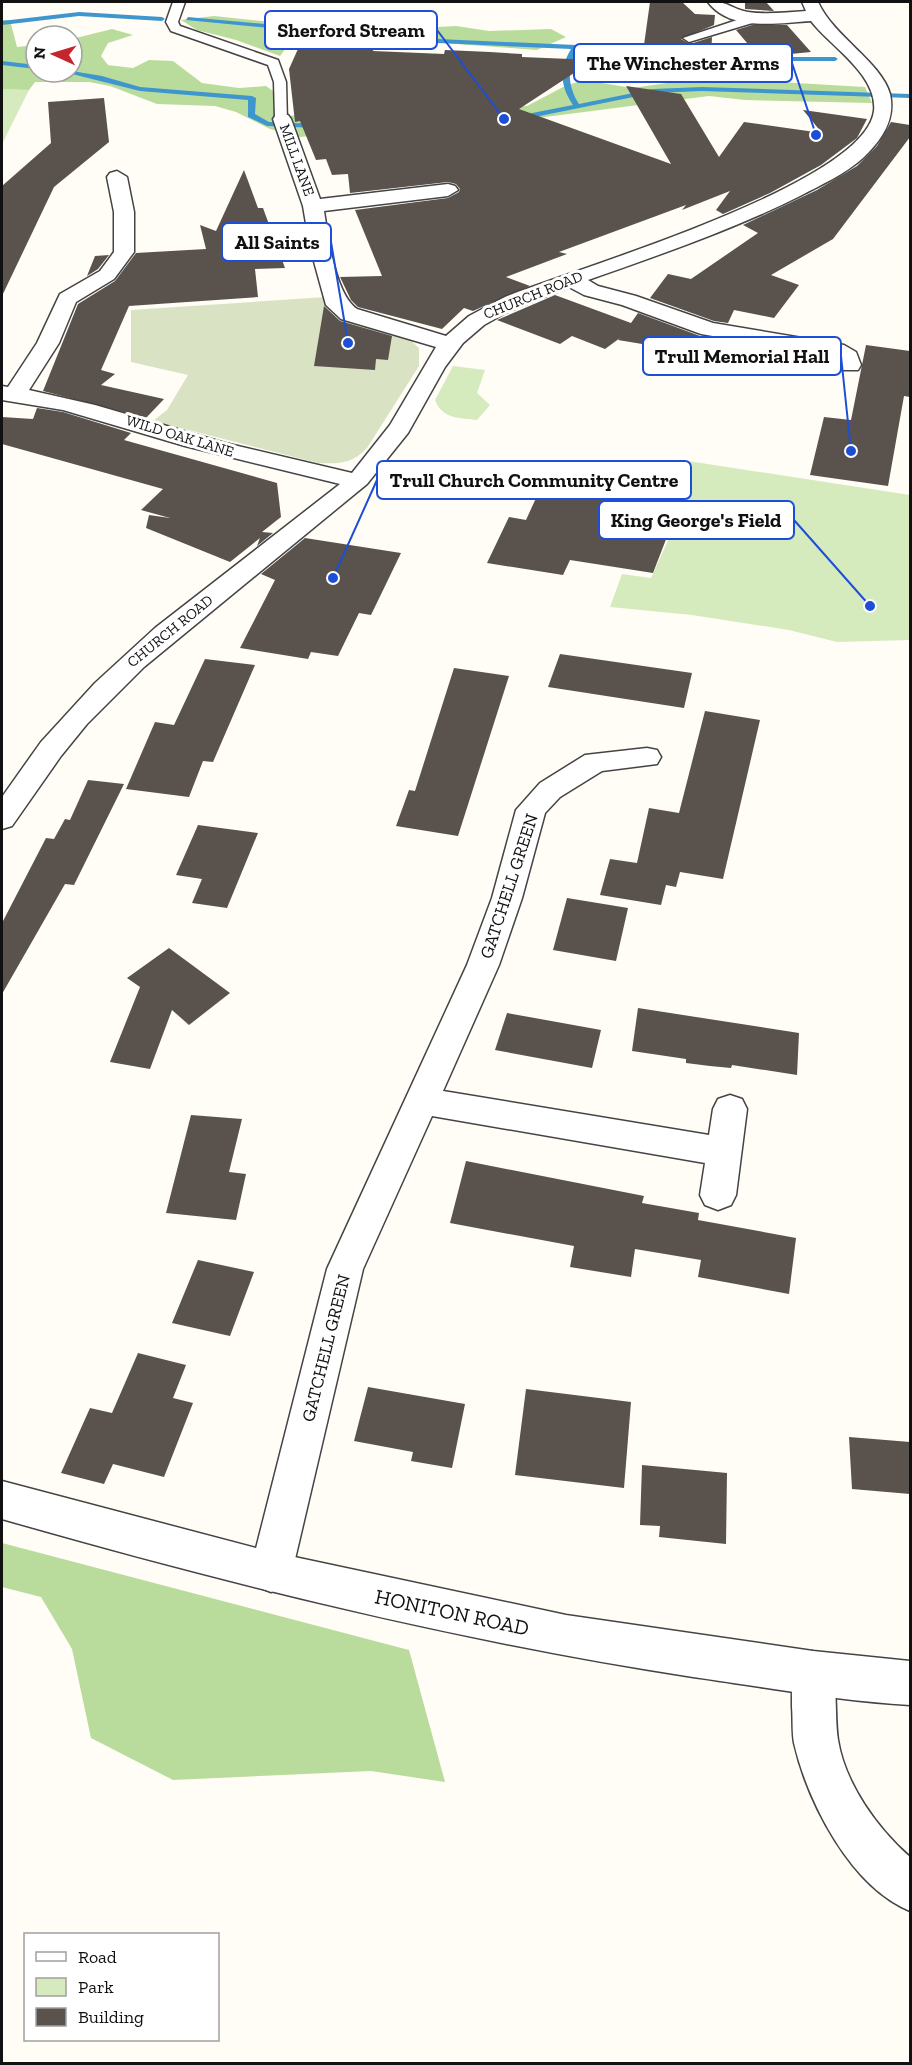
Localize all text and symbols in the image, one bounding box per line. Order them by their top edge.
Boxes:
callout: Sherford Stream [265,11,437,49]
text: Sherford Stream [277,18,425,42]
north arrow [24,24,84,84]
callout: The Winchester Arms [574,44,792,82]
text: N [30,46,49,60]
text: The Winchester Arms [587,51,779,75]
street label: MILL LANE [276,122,318,199]
callout: All Saints [222,223,331,261]
text: All Saints [234,230,320,254]
street label: CHURCH ROAD [481,267,585,323]
callout: Trull Memorial Hall [643,337,841,375]
text: Trull Memorial Hall [655,344,830,368]
street label: WILD OAK LANE [124,411,236,461]
callout: Trull Church Community Centre [377,461,691,499]
text: Trull Church Community Centre [390,468,679,492]
callout: King George's Field [599,501,794,539]
text: King George's Field [610,508,782,532]
street label: CHURCH ROAD [123,591,217,671]
street label: GATCHELL GREEN [475,811,543,961]
street label: GATCHELL GREEN [297,1272,355,1424]
street label: HONITON ROAD [373,1583,531,1641]
legend [24,1933,219,2041]
text: Road [78,1946,117,1968]
text: Park [78,1976,114,1998]
text: Building [78,2006,144,2028]

